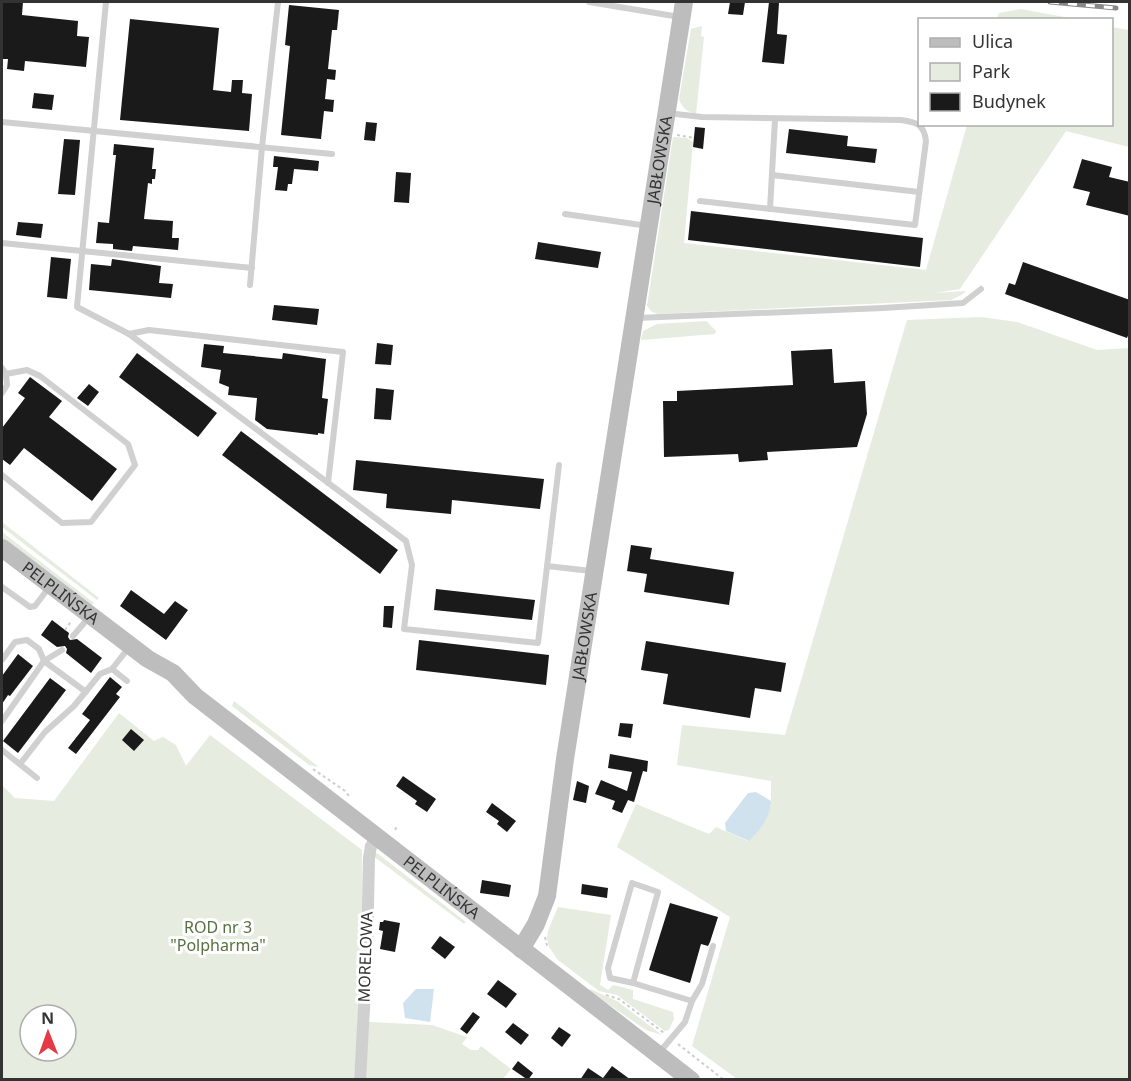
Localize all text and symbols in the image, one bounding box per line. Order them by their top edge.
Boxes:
legend [918,18,1113,126]
text: Ulica [972,29,1013,53]
text: Park [972,59,1010,83]
text: Budynek [972,89,1046,113]
street label: JABŁOWSKA [641,113,677,208]
street label: PELPLIŃSKA [18,556,105,630]
street label: JABŁOWSKA [566,589,602,684]
street label: PELPLIŃSKA [399,850,485,924]
street label: MORELOWA [352,911,378,1003]
park label: ROD nr 3 "Polpharma" [170,916,266,956]
north arrow [18,1003,78,1063]
text: N [41,1007,54,1029]

